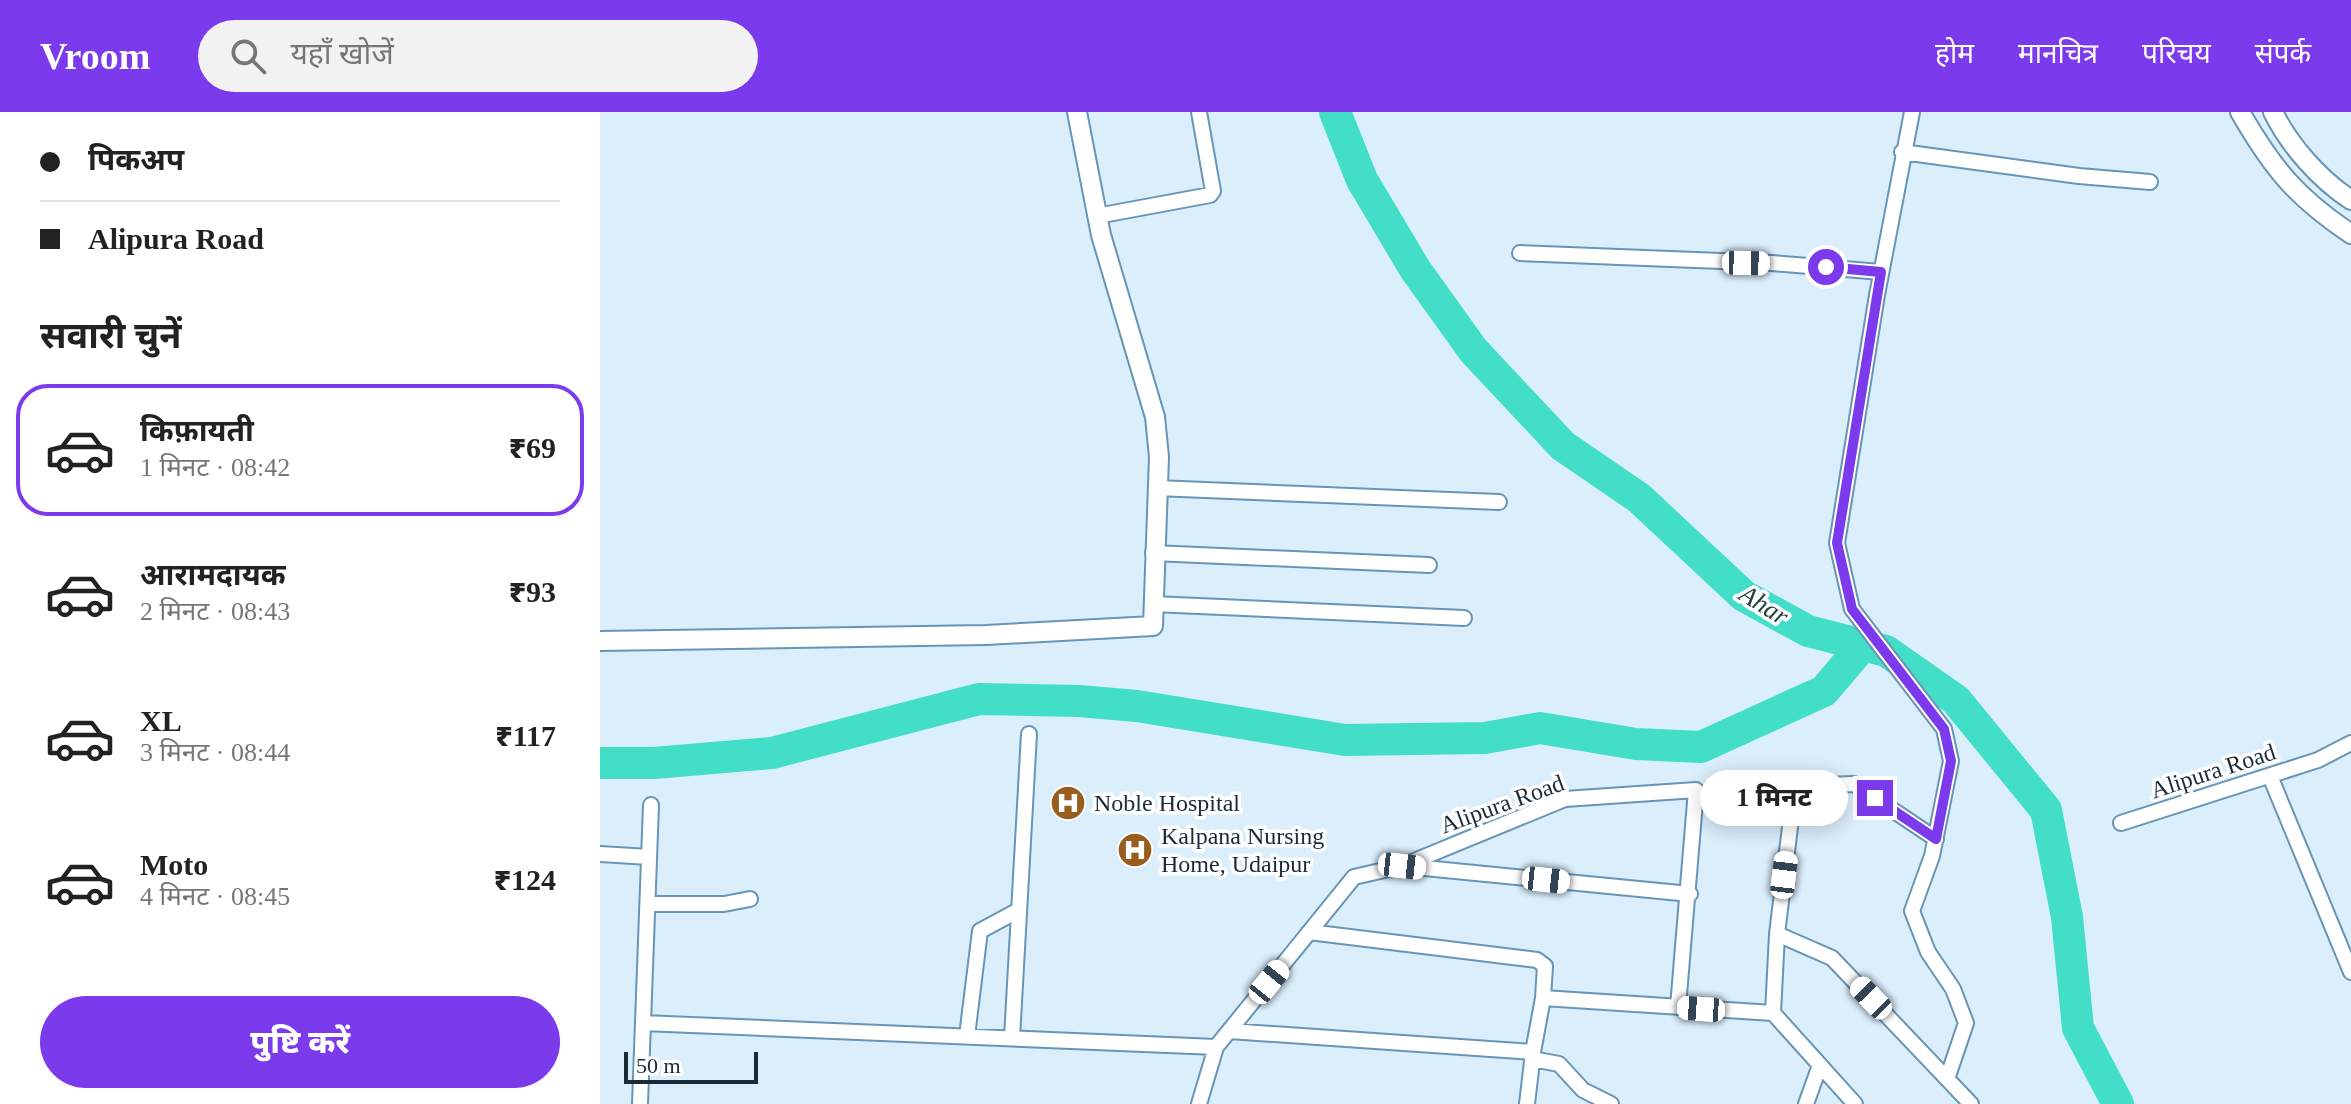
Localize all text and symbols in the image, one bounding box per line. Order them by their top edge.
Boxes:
search box [198,20,758,92]
icon: search [226,34,270,78]
text: Vroom [40,35,150,77]
text: यहाँ खोजें [290,37,394,70]
text: होम [1935,38,1974,69]
text: मानचित्र [2018,38,2098,69]
text: परिचय [2142,38,2211,69]
text: संपर्क [2255,38,2311,69]
text: पिकअप [88,143,184,176]
text: Alipura Road [88,222,264,255]
route start [1808,249,1844,285]
car [1722,251,1770,275]
text: सवारी चुनें [40,316,181,356]
icon: car [44,414,116,486]
text: किफ़ायती [140,414,254,447]
text: ₹69 [509,431,556,464]
text: 1 मिनट · 08:42 [140,453,290,482]
icon: car [44,558,116,630]
text: आरामदायक [140,558,286,591]
text: ₹93 [509,575,556,608]
water label: Ahar [1733,578,1794,632]
text: 2 मिनट · 08:43 [140,597,290,626]
icon: car [44,702,116,774]
text: XL [140,704,182,737]
text: ₹117 [495,719,556,752]
text: 3 मिनट · 08:44 [140,738,290,767]
street label: Alipura Road [2147,739,2279,803]
street label: Alipura Road [1436,770,1568,838]
callout: 1 मिनट [1699,770,1847,826]
route end [1857,780,1893,816]
text: 1 मिनट [1736,783,1812,812]
hospital icon: Noble Hospital [1049,784,1087,822]
place label: Noble Hospital [1094,790,1240,816]
place label: Kalpana Nursing Home, Udaipur [1161,823,1324,877]
hospital icon: Kalpana Nursing Home, Udaipur [1116,831,1154,869]
icon: car [44,846,116,918]
text: Moto [140,848,208,881]
car [1769,850,1799,900]
car [1377,852,1427,880]
text: ₹124 [494,863,556,896]
car [1521,866,1571,894]
text: 4 मिनट · 08:45 [140,882,290,911]
car [1245,956,1293,1008]
car [1846,972,1896,1024]
car [1676,995,1726,1023]
button: पुष्टि करें [40,996,560,1088]
scale bar [624,1048,758,1084]
text: 50 m [636,1053,681,1078]

